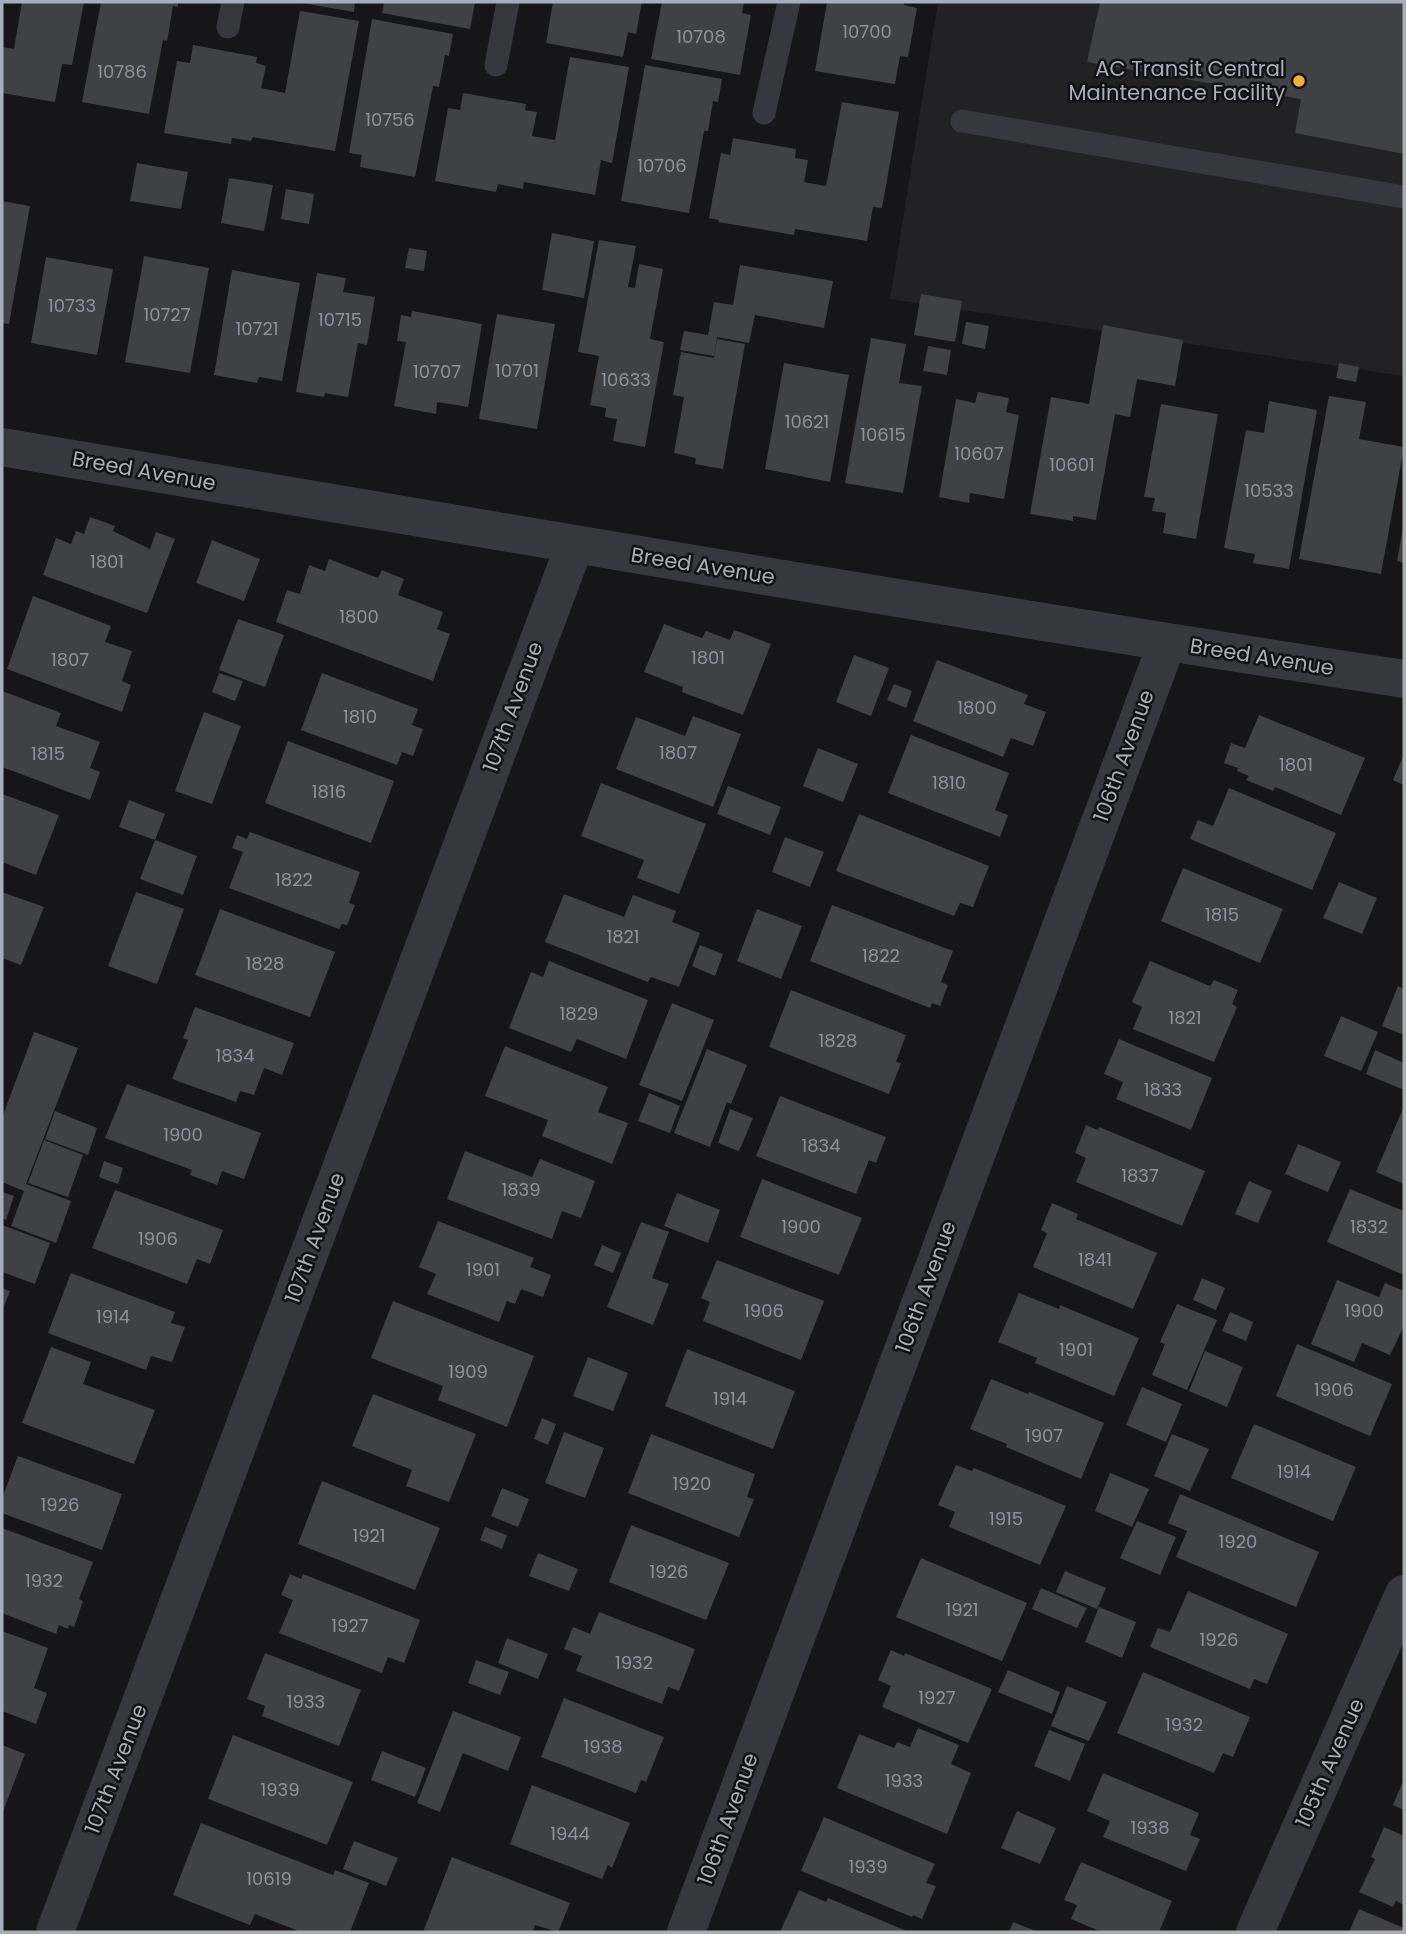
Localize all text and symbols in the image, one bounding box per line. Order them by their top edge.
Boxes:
house number: 10700 [842,19,892,44]
house number: 10708 [676,24,726,49]
place label: AC Transit Central Maintenance Facility [1069,54,1285,107]
house number: 10786 [97,59,147,84]
marker: AC Transit Central Maintenance Facility [1291,73,1307,89]
house number: 10756 [365,107,415,132]
house number: 10706 [637,153,687,178]
house number: 10733 [48,293,96,318]
house number: 10727 [143,302,191,327]
house number: 10715 [318,307,362,332]
house number: 10721 [235,316,279,341]
house number: 10701 [495,358,539,383]
house number: 10707 [413,359,461,384]
house number: 10633 [601,367,651,392]
house number: 10621 [785,409,829,434]
house number: 10615 [860,422,906,447]
house number: 10607 [954,441,1004,466]
street label: Breed Avenue [70,444,218,497]
house number: 10601 [1049,452,1095,477]
house number: 10533 [1244,478,1294,503]
street label: Breed Avenue [629,540,777,591]
house number: 1801 [90,549,124,574]
house number: 1800 [339,604,379,629]
street label: Breed Avenue [1188,631,1336,682]
street label: 107th Avenue [475,638,550,776]
house number: 1801 [691,645,725,670]
house number: 1807 [51,647,89,672]
street label: 106th Avenue [1086,686,1161,826]
house number: 1800 [957,695,997,720]
house number: 1810 [343,704,377,729]
house number: 1807 [659,740,697,765]
house number: 1815 [31,741,65,766]
house number: 1801 [1279,752,1313,777]
house number: 1810 [932,770,966,795]
house number: 1816 [312,779,346,804]
house number: 1822 [275,867,313,892]
house number: 1815 [1205,902,1239,927]
house number: 1821 [606,924,640,949]
house number: 1822 [862,943,900,968]
house number: 1828 [246,951,284,976]
house number: 1829 [560,1001,598,1026]
house number: 1821 [1168,1005,1202,1030]
house number: 1828 [819,1028,857,1053]
house number: 1834 [215,1043,255,1068]
house number: 1833 [1144,1077,1182,1102]
house number: 1900 [163,1122,203,1147]
house number: 1834 [801,1133,841,1158]
house number: 1837 [1121,1163,1159,1188]
street label: 107th Avenue [277,1169,352,1307]
house number: 1839 [501,1177,541,1202]
house number: 1900 [781,1214,821,1239]
house number: 1832 [1350,1214,1388,1239]
street label: 106th Avenue [888,1217,963,1357]
house number: 1906 [138,1226,178,1251]
house number: 1841 [1078,1247,1112,1272]
house number: 1901 [466,1257,500,1282]
house number: 1906 [744,1298,784,1323]
house number: 1900 [1344,1298,1384,1323]
house number: 1914 [96,1304,130,1329]
house number: 1901 [1059,1337,1093,1362]
house number: 1909 [448,1359,488,1384]
house number: 1906 [1314,1377,1354,1402]
house number: 1914 [713,1386,747,1411]
house number: 1907 [1025,1423,1063,1448]
house number: 1914 [1277,1459,1311,1484]
house number: 1920 [673,1471,711,1496]
house number: 1926 [41,1492,79,1517]
house number: 1915 [989,1506,1023,1531]
house number: 1921 [352,1523,386,1548]
house number: 1920 [1219,1529,1257,1554]
house number: 1926 [650,1559,688,1584]
house number: 1932 [25,1568,63,1593]
house number: 1921 [945,1597,979,1622]
house number: 1927 [331,1613,369,1638]
house number: 1926 [1200,1627,1238,1652]
house number: 1932 [615,1650,653,1675]
house number: 1927 [918,1685,956,1710]
house number: 1933 [287,1689,325,1714]
street label: 105th Avenue [1288,1694,1371,1832]
street label: 107th Avenue [77,1700,154,1838]
house number: 1932 [1165,1712,1203,1737]
house number: 1938 [583,1734,623,1759]
street label: 106th Avenue [690,1749,765,1889]
house number: 1933 [885,1768,923,1793]
house number: 1939 [260,1777,300,1802]
house number: 1938 [1130,1815,1170,1840]
house number: 1944 [550,1821,590,1846]
house number: 1939 [848,1854,888,1879]
house number: 10619 [246,1866,292,1891]

